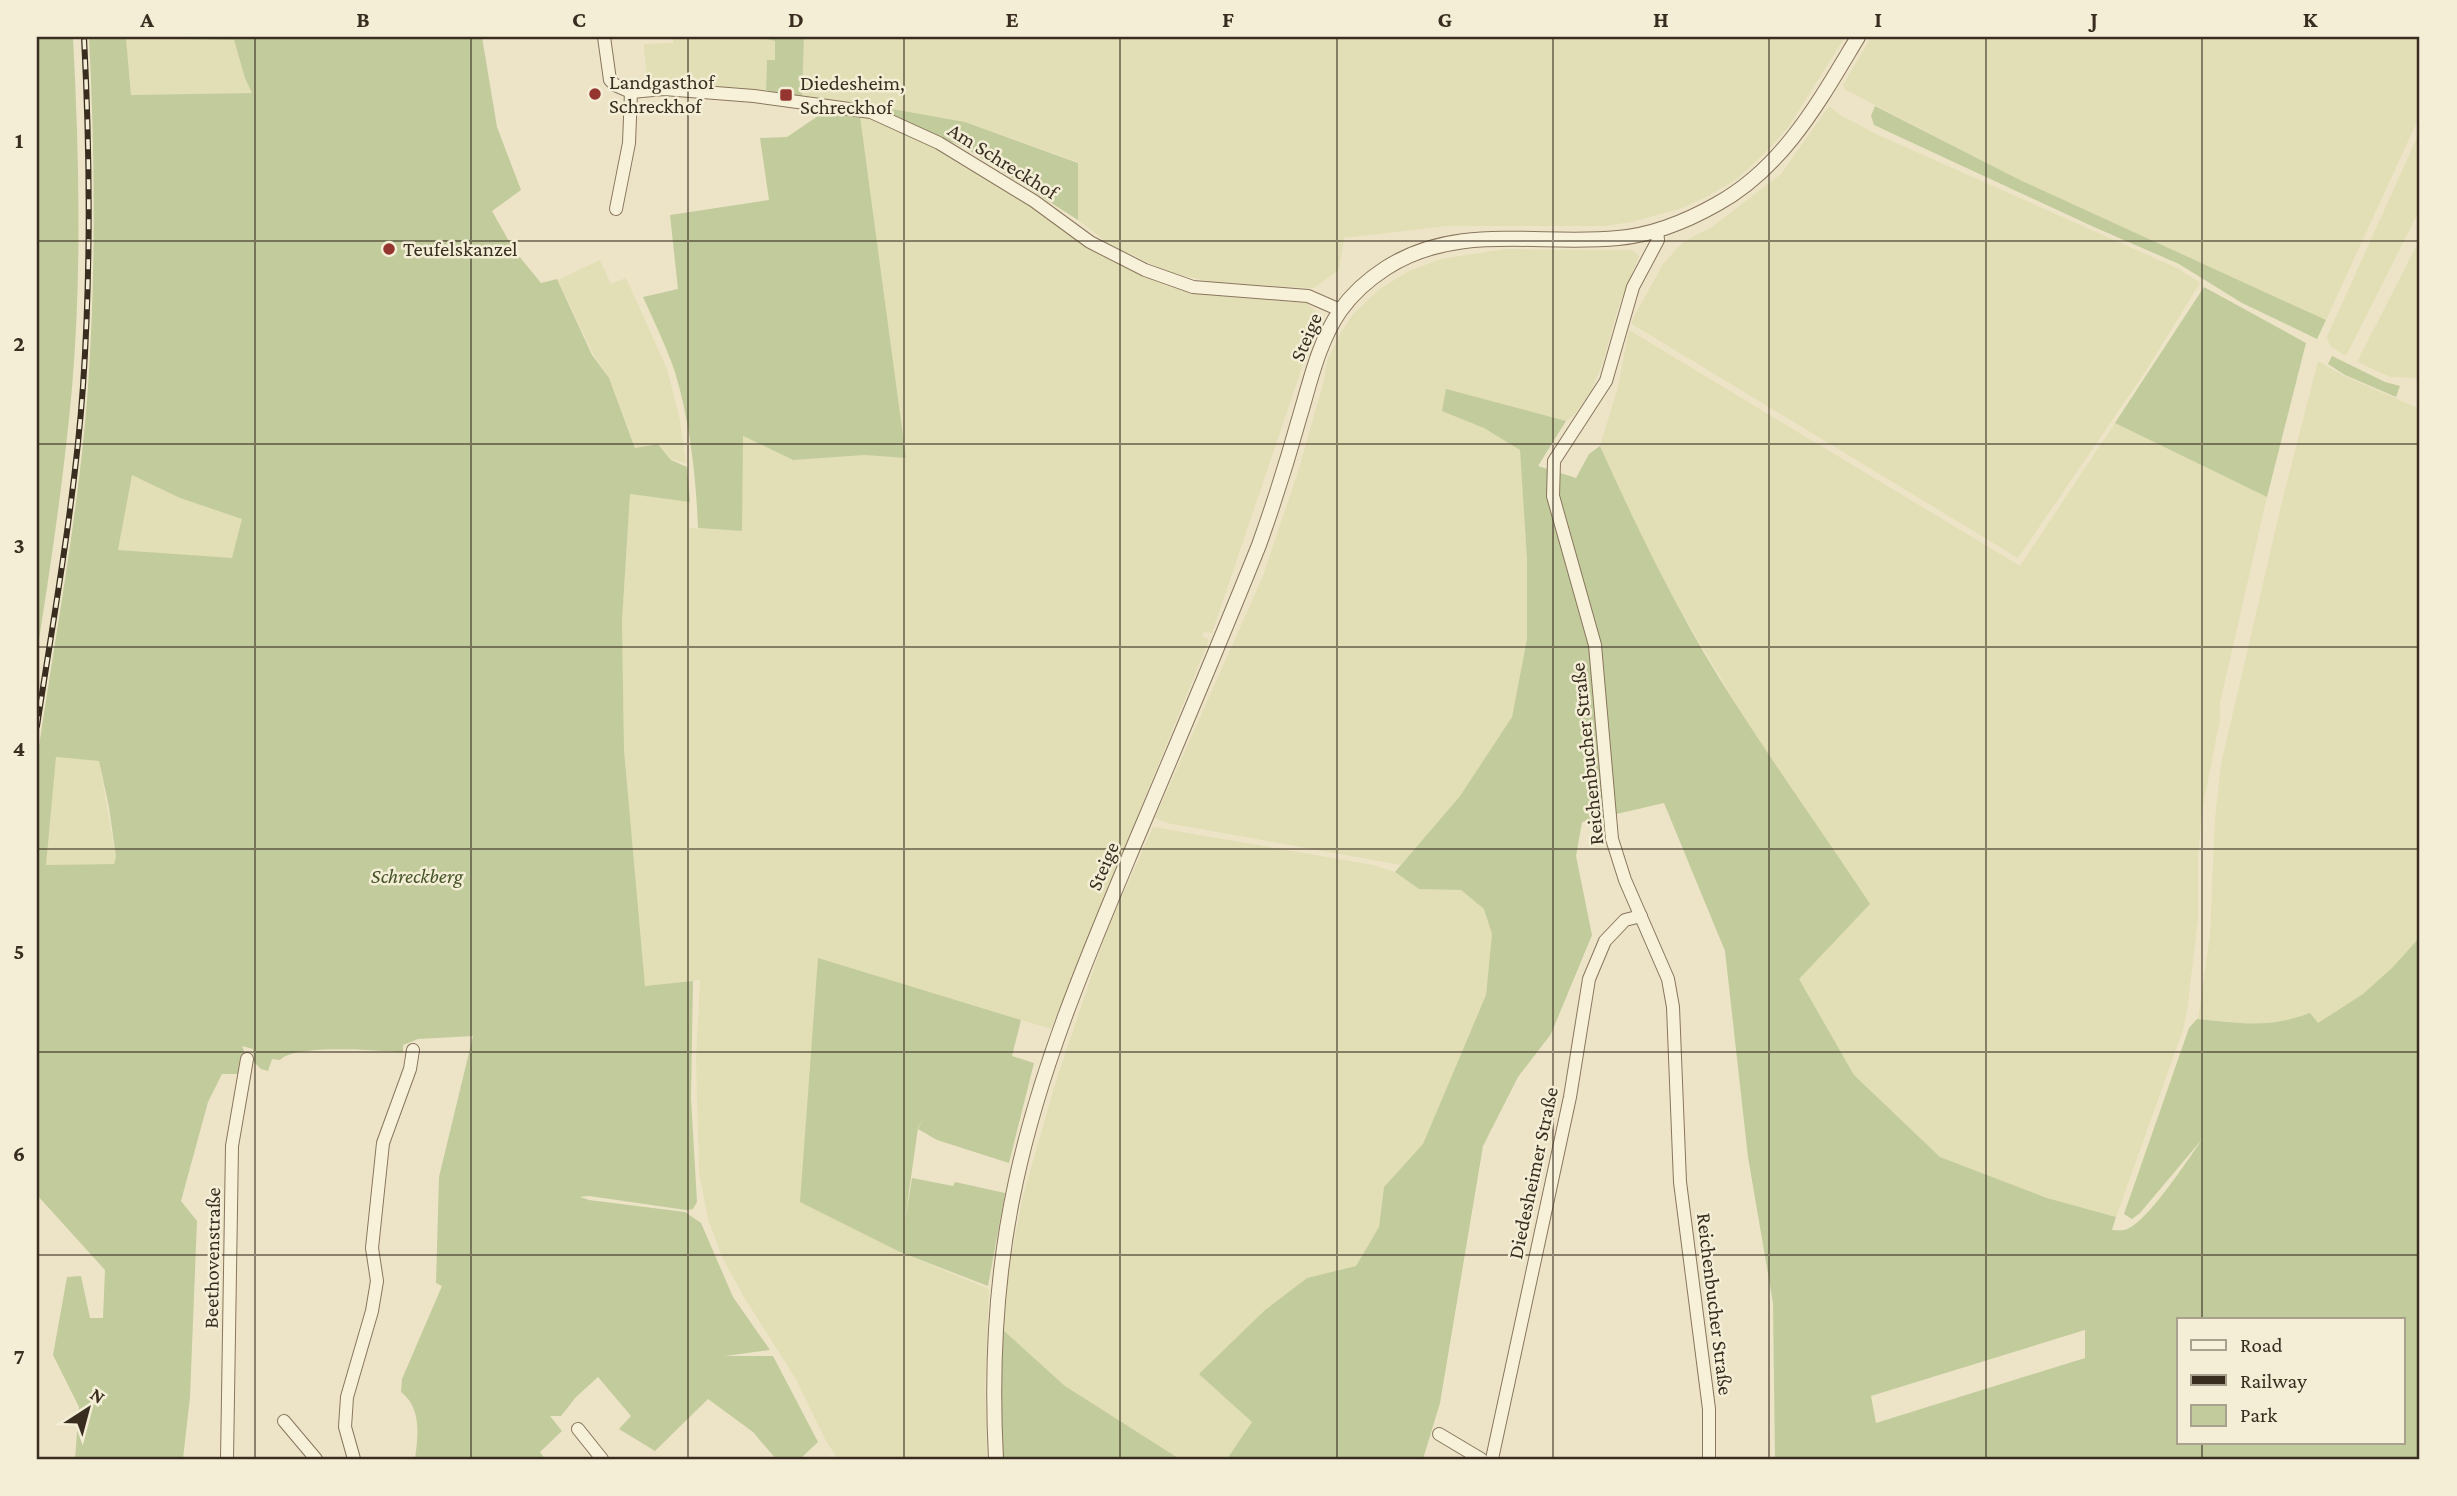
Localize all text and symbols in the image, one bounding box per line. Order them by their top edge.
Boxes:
text: A [139,6,154,32]
text: B [356,6,370,32]
text: C [572,6,586,32]
text: D [788,6,804,32]
text: E [1005,6,1019,32]
text: F [1222,6,1234,32]
text: G [1438,6,1453,32]
text: H [1653,6,1669,32]
text: I [1874,6,1882,32]
text: J [2088,6,2098,32]
text: K [2303,6,2318,32]
place label: Landgasthof Schreckhof [609,70,716,118]
place label: Diedesheim, Schreckhof [800,71,905,119]
marker: Landgasthof Schreckhof [587,86,603,102]
marker: Diedesheim, Schreckhof [778,87,794,103]
street label: Am Schreckhof [944,118,1064,205]
text: 1 [15,127,24,153]
place label: Teufelskanzel [403,237,518,261]
marker: Teufelskanzel [381,241,397,257]
street label: Steige [1285,309,1327,365]
text: 2 [13,330,25,356]
text: 3 [13,532,25,558]
street label: Reichenbucher Straße [1565,662,1609,846]
text: 4 [13,735,25,761]
street label: Steige [1082,838,1124,894]
park label: Schreckberg [371,864,464,888]
text: 5 [13,938,25,964]
street label: Diedesheimer Straße [1503,1085,1563,1261]
text: 6 [13,1140,25,1166]
street label: Beethovenstraße [199,1187,225,1329]
street label: Reichenbucher Straße [1692,1212,1738,1396]
legend [2177,1318,2404,1444]
text: Road [2240,1333,2283,1357]
text: 7 [13,1343,25,1369]
text: Railway [2240,1369,2307,1393]
north arrow [52,1374,122,1444]
text: N [86,1383,109,1408]
text: Park [2240,1403,2277,1427]

